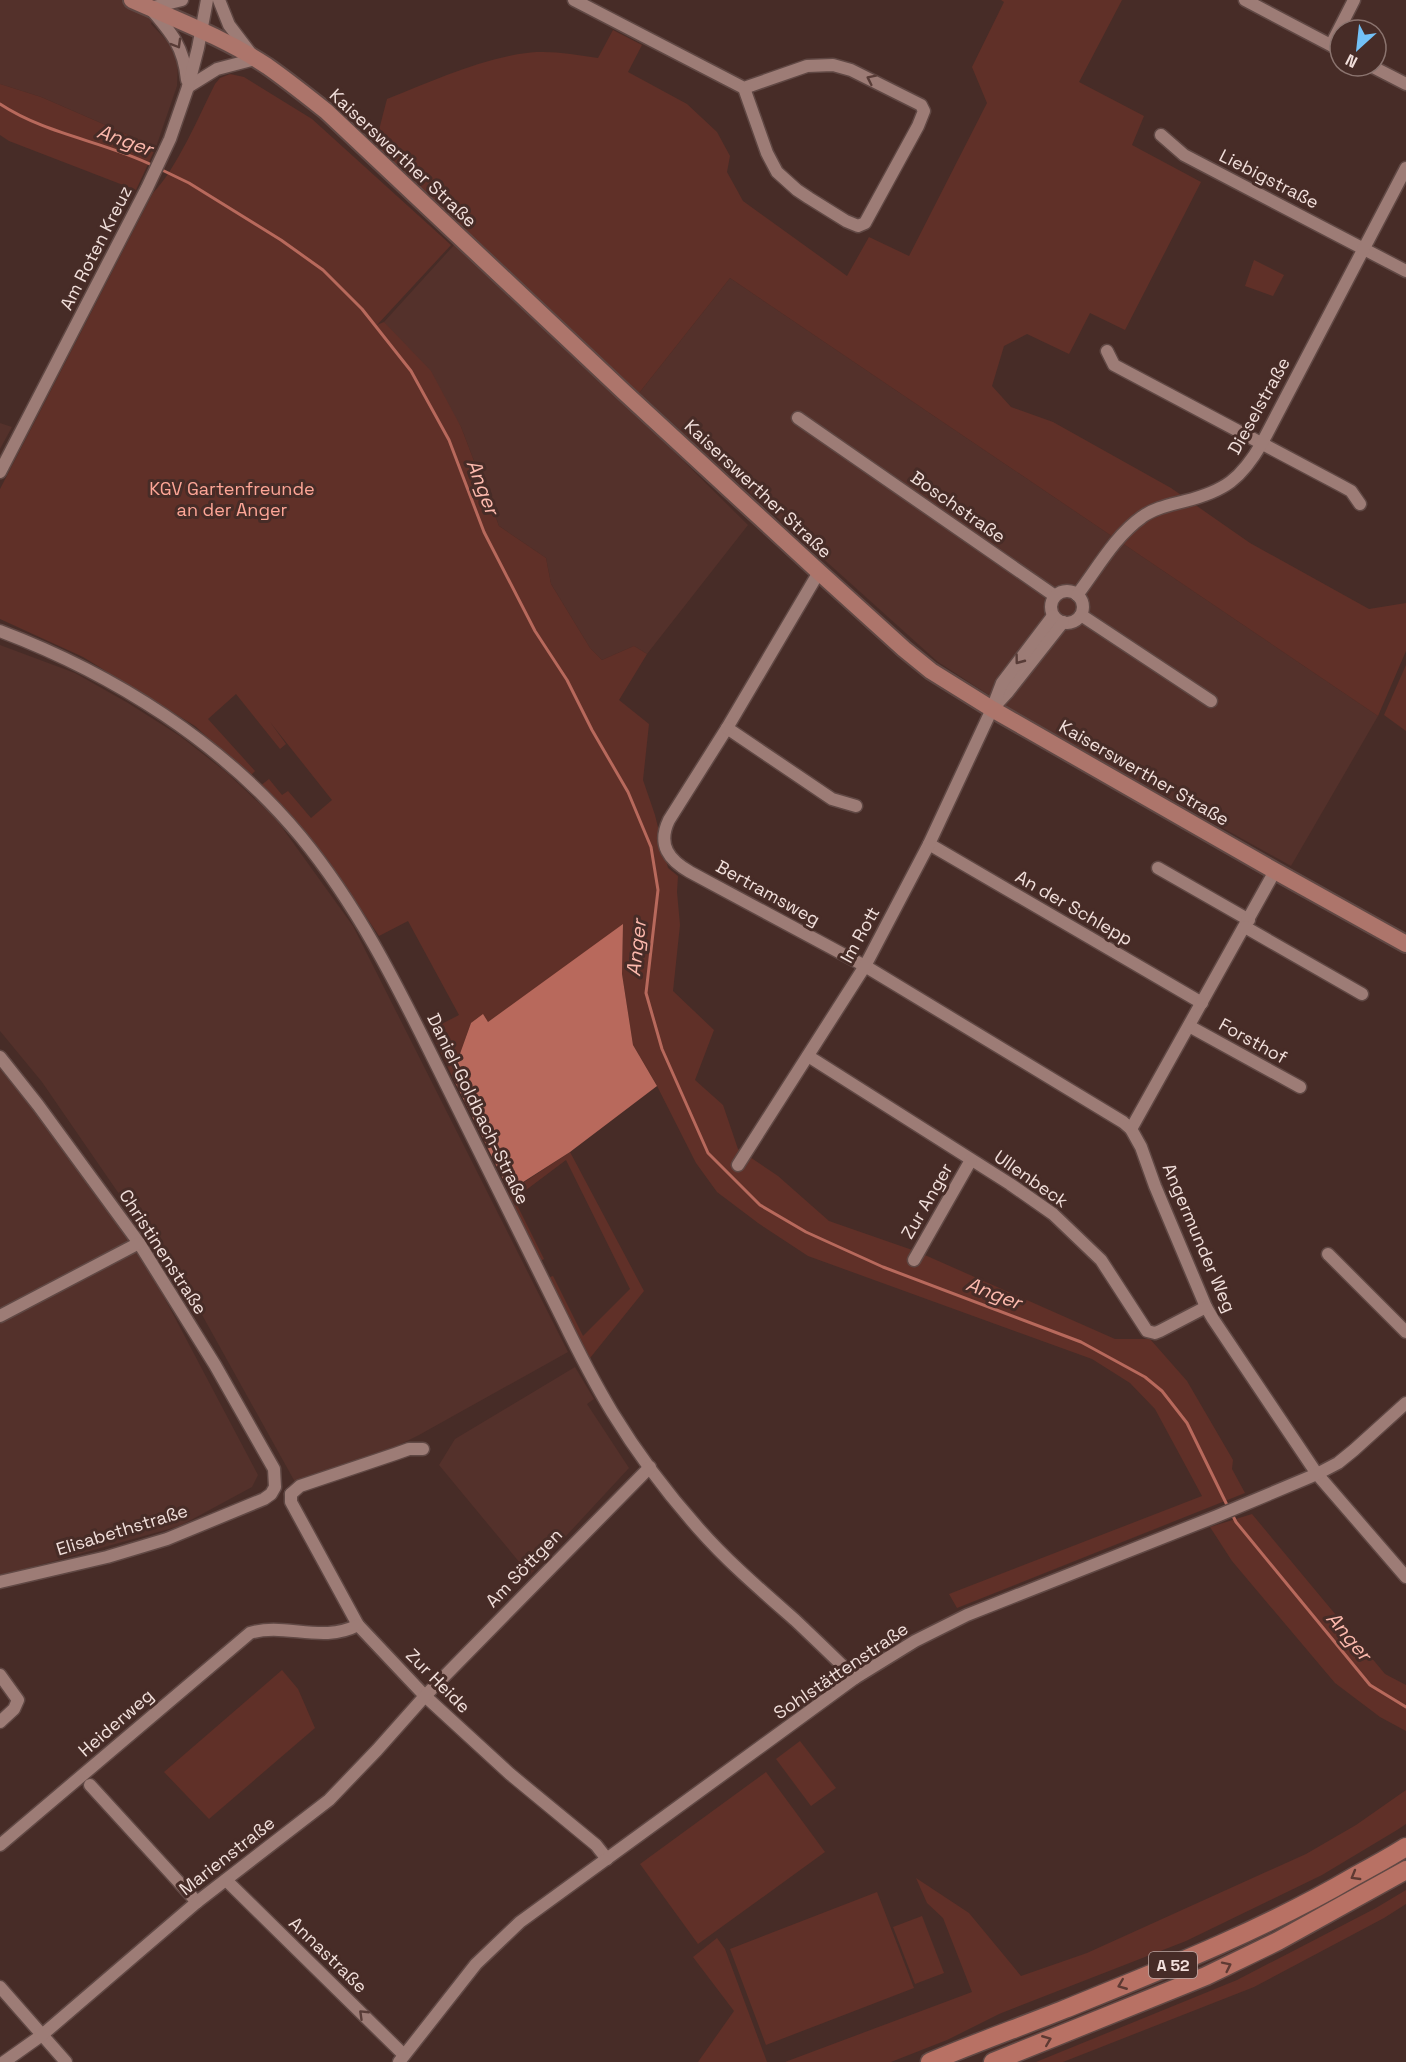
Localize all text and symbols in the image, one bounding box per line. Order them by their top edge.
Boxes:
north arrow [1328,18,1388,78]
one-way arrow [170,38,182,48]
text: N [1342,49,1361,73]
one-way arrow [866,75,877,87]
street label: Kaiserswerther Straße [325,83,482,232]
water label: Anger [94,118,159,163]
street label: Liebigstraße [1216,144,1323,214]
street label: Am Roten Kreuz [54,182,137,314]
street label: Dieselstraße [1222,353,1295,459]
street label: Kaiserswerther Straße [680,414,837,563]
water label: Anger [461,456,506,521]
street label: Boschstraße [906,465,1010,548]
park label: KGV Gartenfreunde an der Anger [149,477,315,521]
one-way arrow [1016,654,1027,665]
street label: Kaiserswerther Straße [1055,714,1234,831]
street label: Bertramsweg [712,854,824,931]
street label: An der Schlepp [1011,865,1137,950]
street label: Im Rott [835,902,884,967]
water label: Anger [620,916,652,978]
street label: Daniel-Goldbach-Straße [422,1009,535,1208]
street label: Forsthof [1215,1012,1292,1069]
street label: Ullenbeck [990,1145,1073,1213]
street label: Zur Anger [896,1159,958,1243]
street label: Angermunder Weg [1158,1160,1241,1316]
street label: Christinenstraße [114,1185,213,1319]
water label: Anger [963,1271,1028,1316]
street label: Elisabethstraße [53,1499,190,1560]
street label: Am Söttgen [480,1523,567,1612]
water label: Anger [1321,1606,1379,1668]
street label: Sohlstättenstraße [769,1617,912,1724]
street label: Zur Heide [401,1644,475,1718]
street label: Heiderweg [73,1684,158,1762]
street label: Marienstraße [174,1811,279,1900]
one-way arrow [1351,1869,1362,1880]
street label: Annastraße [284,1912,372,1998]
road number: A 52 [1149,1952,1197,1978]
one-way arrow [1221,1961,1232,1973]
one-way arrow [1117,1978,1128,1990]
one-way arrow [359,2010,369,2021]
one-way arrow [1041,2035,1052,2047]

